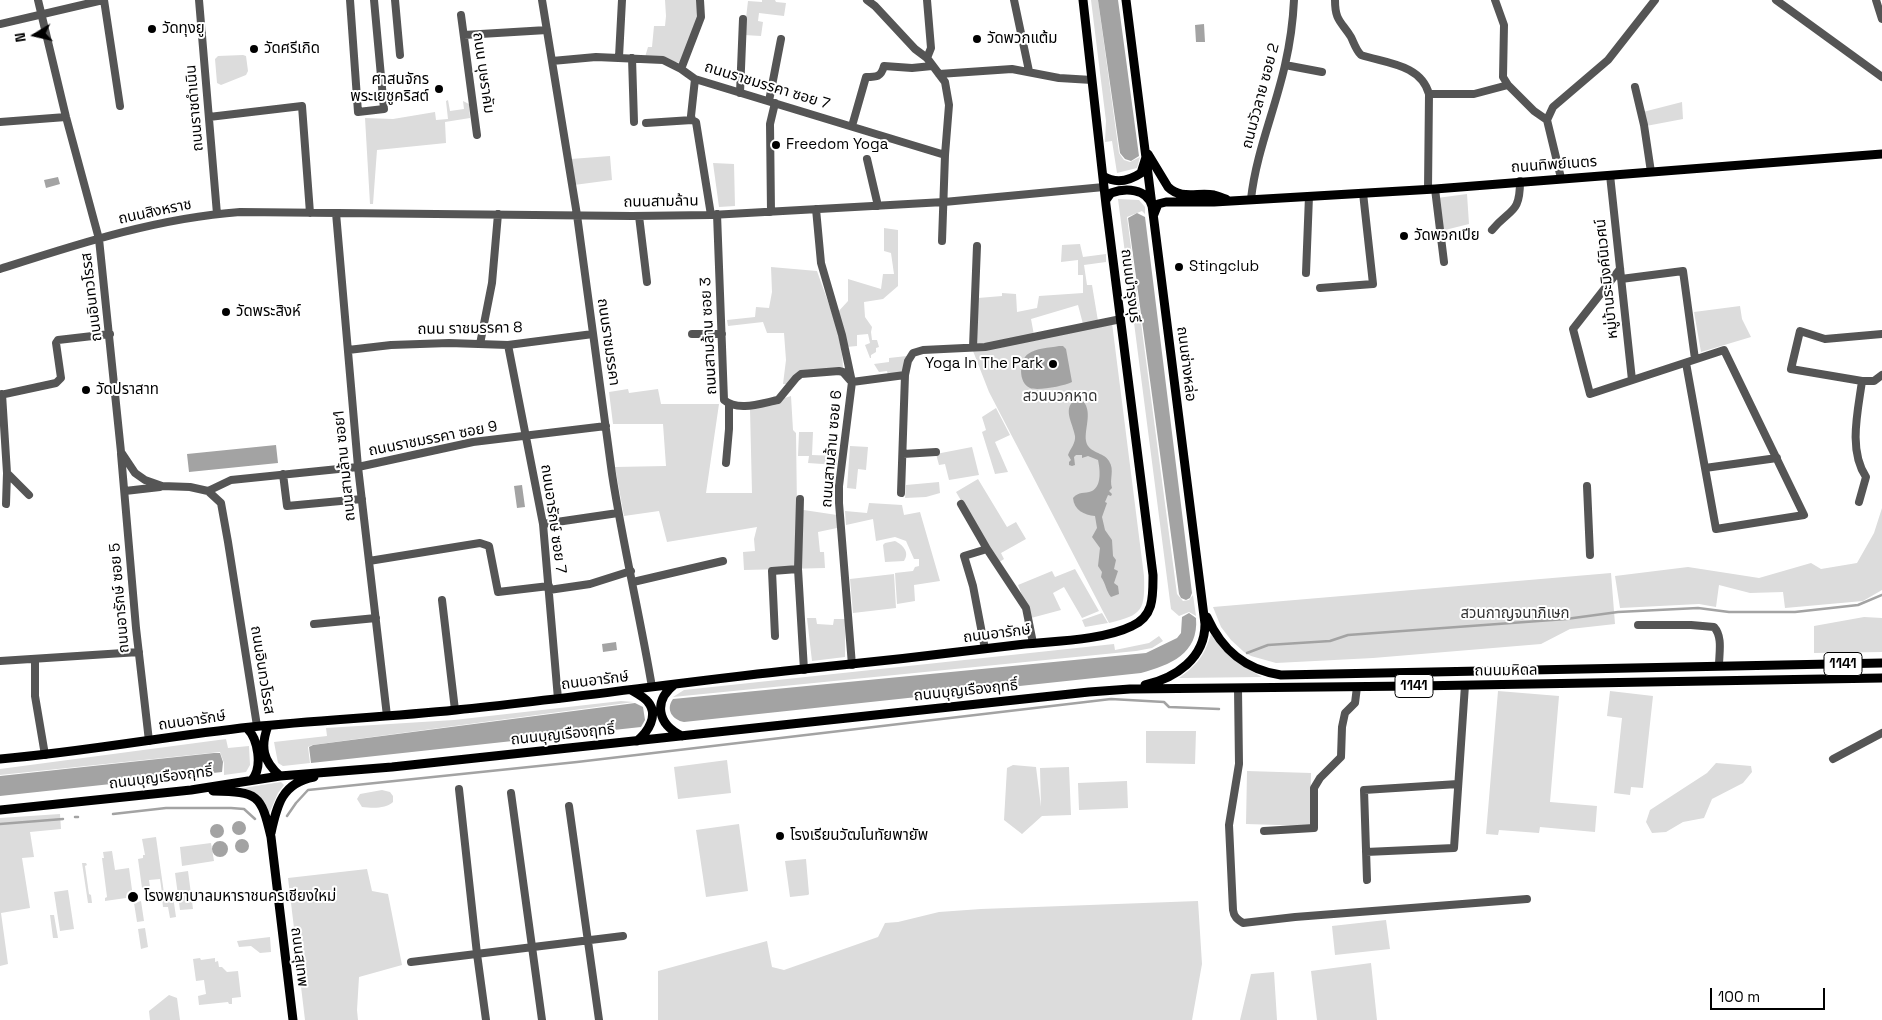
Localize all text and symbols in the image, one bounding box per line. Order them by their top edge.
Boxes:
north arrow [10,10,60,60]
place label: วัดทุงยู [162,20,205,38]
marker: วัดทุงยู [146,23,158,35]
place label: วัดพวกแต้ม [987,30,1058,48]
text: N [11,31,30,43]
street label: ถนน บุษราคัม [468,31,498,115]
marker: วัดพวกแต้ม [971,33,983,45]
place label: วัดศรีเกิด [264,40,320,58]
street label: ถนนวัวลาย ซอย 2 [1238,41,1284,151]
marker: วัดศรีเกิด [248,43,260,55]
street label: ถนนราชมรรคา ซอย 7 [702,58,832,114]
street label: ถนนราชดำเนิน [182,64,208,152]
place label: ศาสนจักร พระเยซูคริสต์ [350,71,429,106]
marker: ศาสนจักร พระเยซูคริสต์ [433,83,445,95]
place label: Freedom Yoga [786,136,888,154]
marker: Freedom Yoga [770,139,782,151]
street label: ถนนทิพย์เนตร [1510,153,1598,177]
street label: ถนนสามล้าน [623,192,699,212]
street label: ถนนสิงหราช [117,195,193,229]
street label: หมู่บ้านระมิงค์นิเวศน์ [1592,218,1622,340]
place label: วัดพวกเปีย [1414,227,1480,245]
marker: วัดพวกเปีย [1398,230,1410,242]
street label: ถนนบำรุงบุรี [1117,248,1143,324]
street label: ถนนอินทวโรรส [78,252,106,342]
place label: Stingclub [1189,258,1259,276]
marker: Stingclub [1173,261,1185,273]
street label: ถนนสามล้าน ซอย 3 [697,277,721,395]
street label: ถนนราชมรรคา [593,297,623,387]
place label: วัดพระสิงห์ [236,303,301,321]
marker: วัดพระสิงห์ [220,306,232,318]
street label: ถนน ราชมรรคา 8 [417,319,523,339]
street label: ถนนช่างหล่อ [1172,325,1200,403]
place label: Yoga In The Park [925,355,1043,373]
marker: Yoga In The Park [1047,358,1059,370]
place label: วัดปราสาท [96,381,159,399]
marker: วัดปราสาท [80,384,92,396]
park label: สวนบวกหาด [1023,388,1097,406]
street label: ถนนสามล้าน ซอย 6 [818,389,846,509]
street label: ถนนสามล้าน ซอย1 [330,410,360,522]
street label: ถนนราชมรรคา ซอย 9 [367,418,499,460]
street label: ถนนอารักษ์ ซอย 7 [536,463,570,575]
street label: ถนนอารักษ์ ซอย 5 [106,542,134,654]
park label: สวนกาญจนาภิเษก [1460,605,1570,623]
street label: ถนนอารักษ์ [962,621,1032,647]
street label: ถนนอินทวโรรส [246,624,278,716]
road number: 1141 [1824,652,1862,676]
street label: ถนนมหิดล [1474,661,1538,681]
street label: ถนนอารักษ์ [560,668,630,694]
road number: 1141 [1395,674,1433,698]
street label: ถนนบุญเรืองฤทธิ์ [913,677,1019,705]
street label: ถนนอารักษ์ [157,707,227,735]
street label: ถนนบุญเรืองฤทธิ์ [510,721,616,749]
street label: ถนนบุญเรืองฤทธิ์ [108,763,214,793]
place label: โรงเรียนวัฒโนทัยพายัพ [790,827,928,845]
marker: โรงเรียนวัฒโนทัยพายัพ [774,830,786,842]
place label: โรงพยาบาลมหาราชนครเชียงใหม่ [144,888,336,906]
marker: โรงพยาบาลมหาราชนครเชียงใหม่ [126,890,140,904]
street label: ถนนสุเทพ [286,926,312,988]
scale bar [1712,978,1827,1010]
text: 100 m [1718,987,1760,1006]

